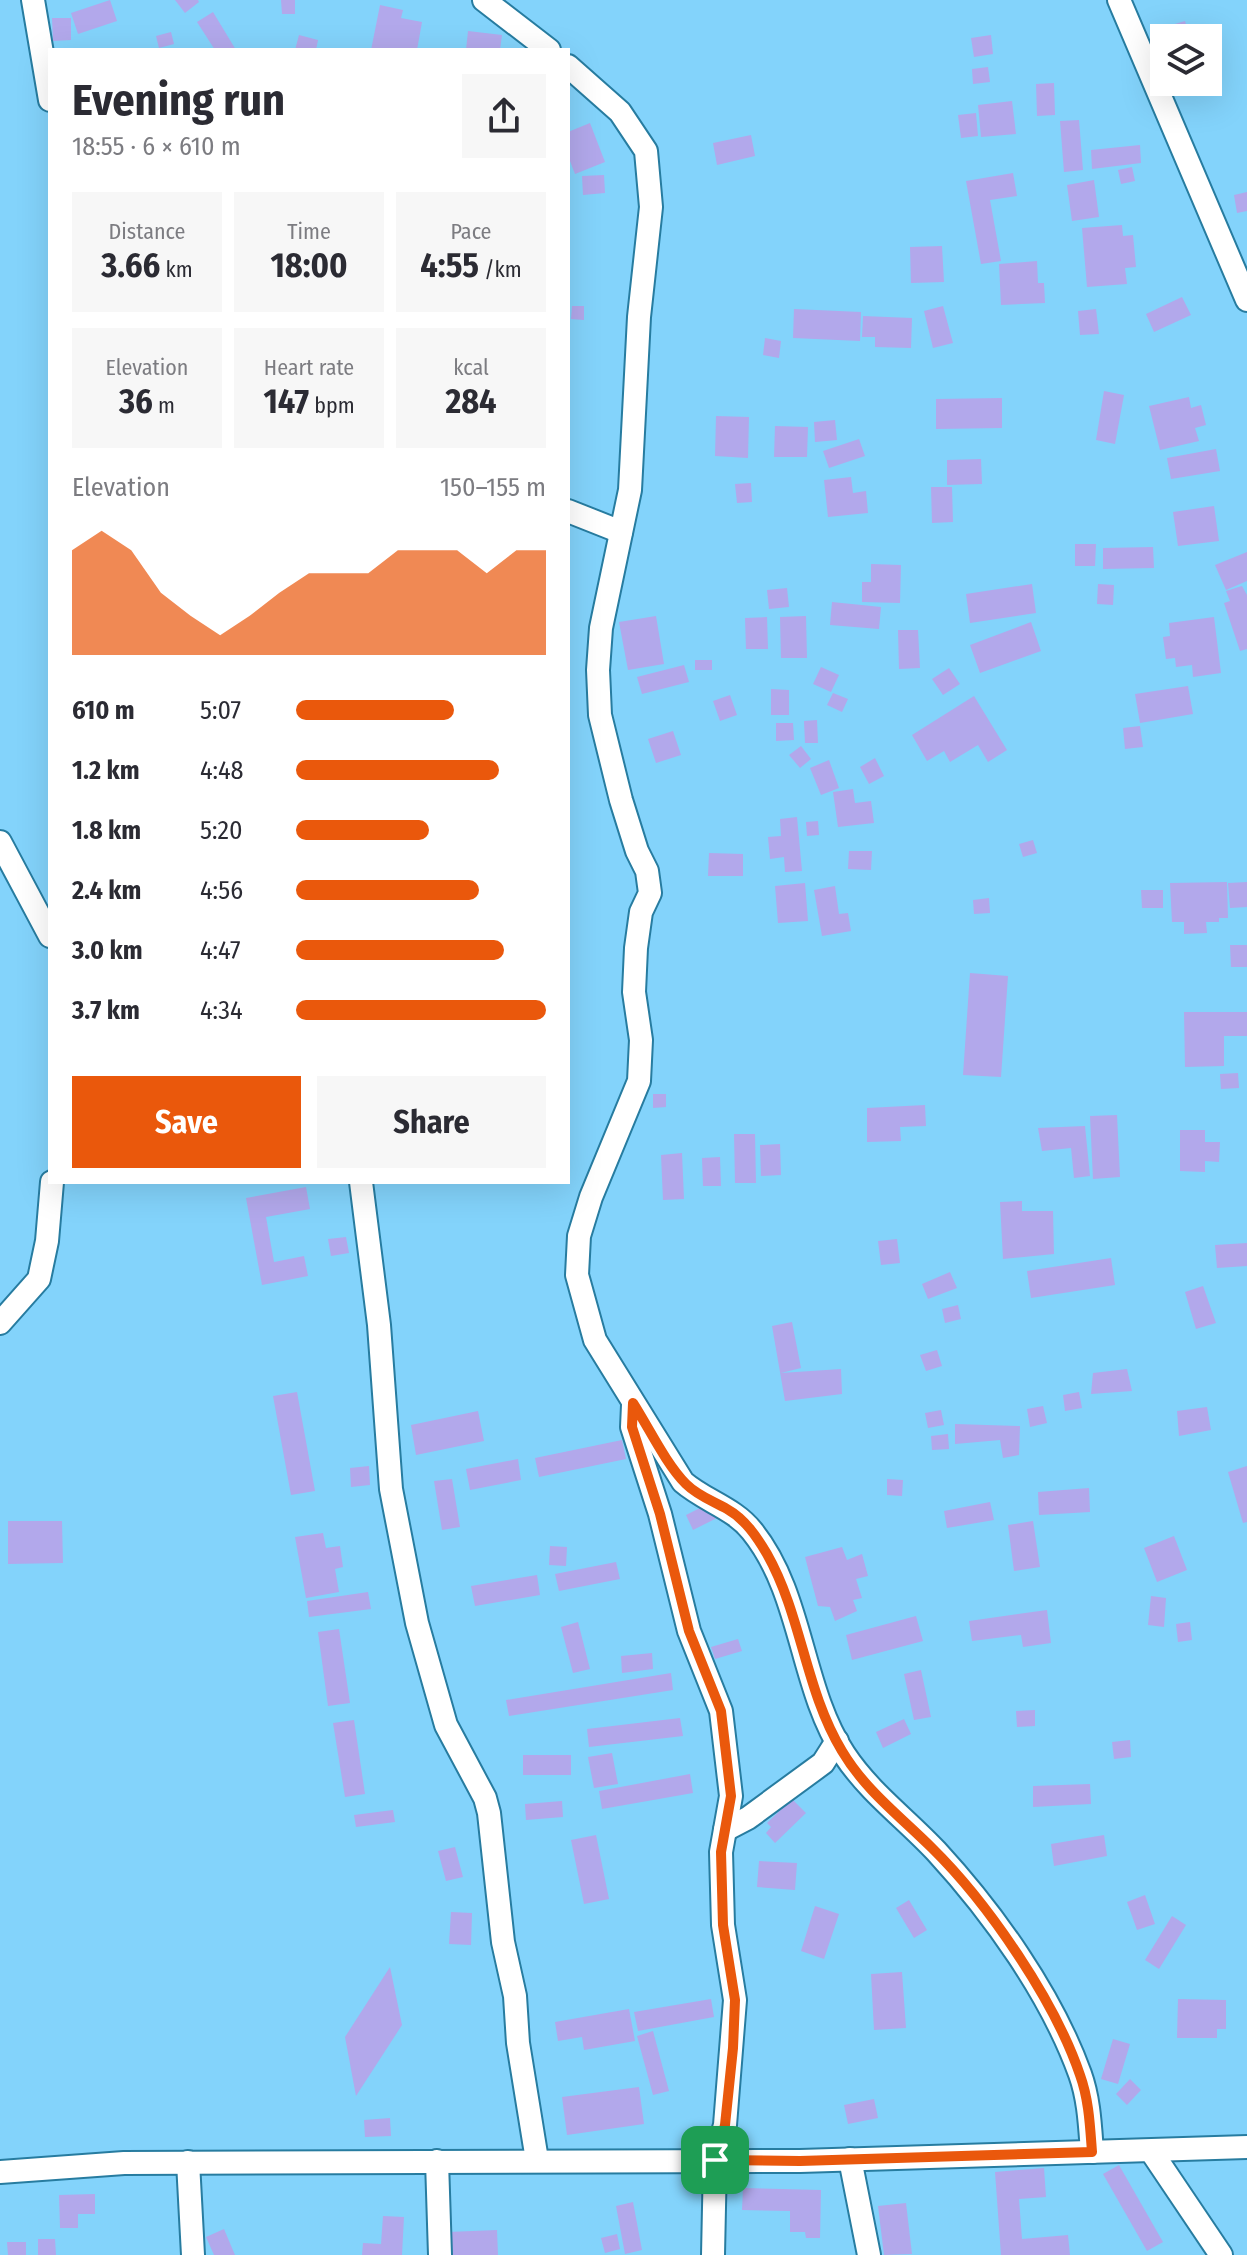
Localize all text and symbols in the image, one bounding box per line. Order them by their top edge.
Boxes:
map controls [1150,24,1222,96]
button: layers [1150,24,1222,96]
text: Evening run [72,74,285,127]
button: share [462,74,546,158]
text: 18:55 · 6 × 610 m [72,131,241,162]
text: Distance [108,218,186,245]
text: Time [287,218,331,245]
text: Pace [450,218,492,245]
text: 3.66 [101,245,160,286]
text: 18:00 [270,245,348,286]
text: 4:55 [420,245,479,286]
text: km [160,256,193,283]
text: /km [479,256,522,283]
text: Elevation [106,354,188,381]
text: Heart rate [264,354,354,381]
text: kcal [453,354,489,381]
text: 36 [119,381,153,422]
text: 147 [263,381,309,422]
text: 284 [445,381,497,422]
text: m [153,392,175,419]
text: bpm [309,392,355,419]
text: Elevation [72,472,170,503]
text: 150–155 m [440,472,546,503]
text: 610 m [72,695,135,726]
text: 5:07 [200,695,241,726]
text: 1.2 km [72,755,139,786]
text: 4:48 [200,755,244,786]
text: 1.8 km [72,815,141,846]
text: 5:20 [200,815,242,846]
text: 2.4 km [72,875,141,906]
text: 4:56 [200,875,243,906]
text: 3.0 km [72,935,143,966]
text: 4:47 [200,935,241,966]
text: 3.7 km [72,995,140,1026]
text: 4:34 [200,995,243,1026]
button: Save [72,1076,301,1168]
button: Share [317,1076,546,1168]
pin [681,2126,749,2194]
icon: arrive [693,2138,737,2182]

